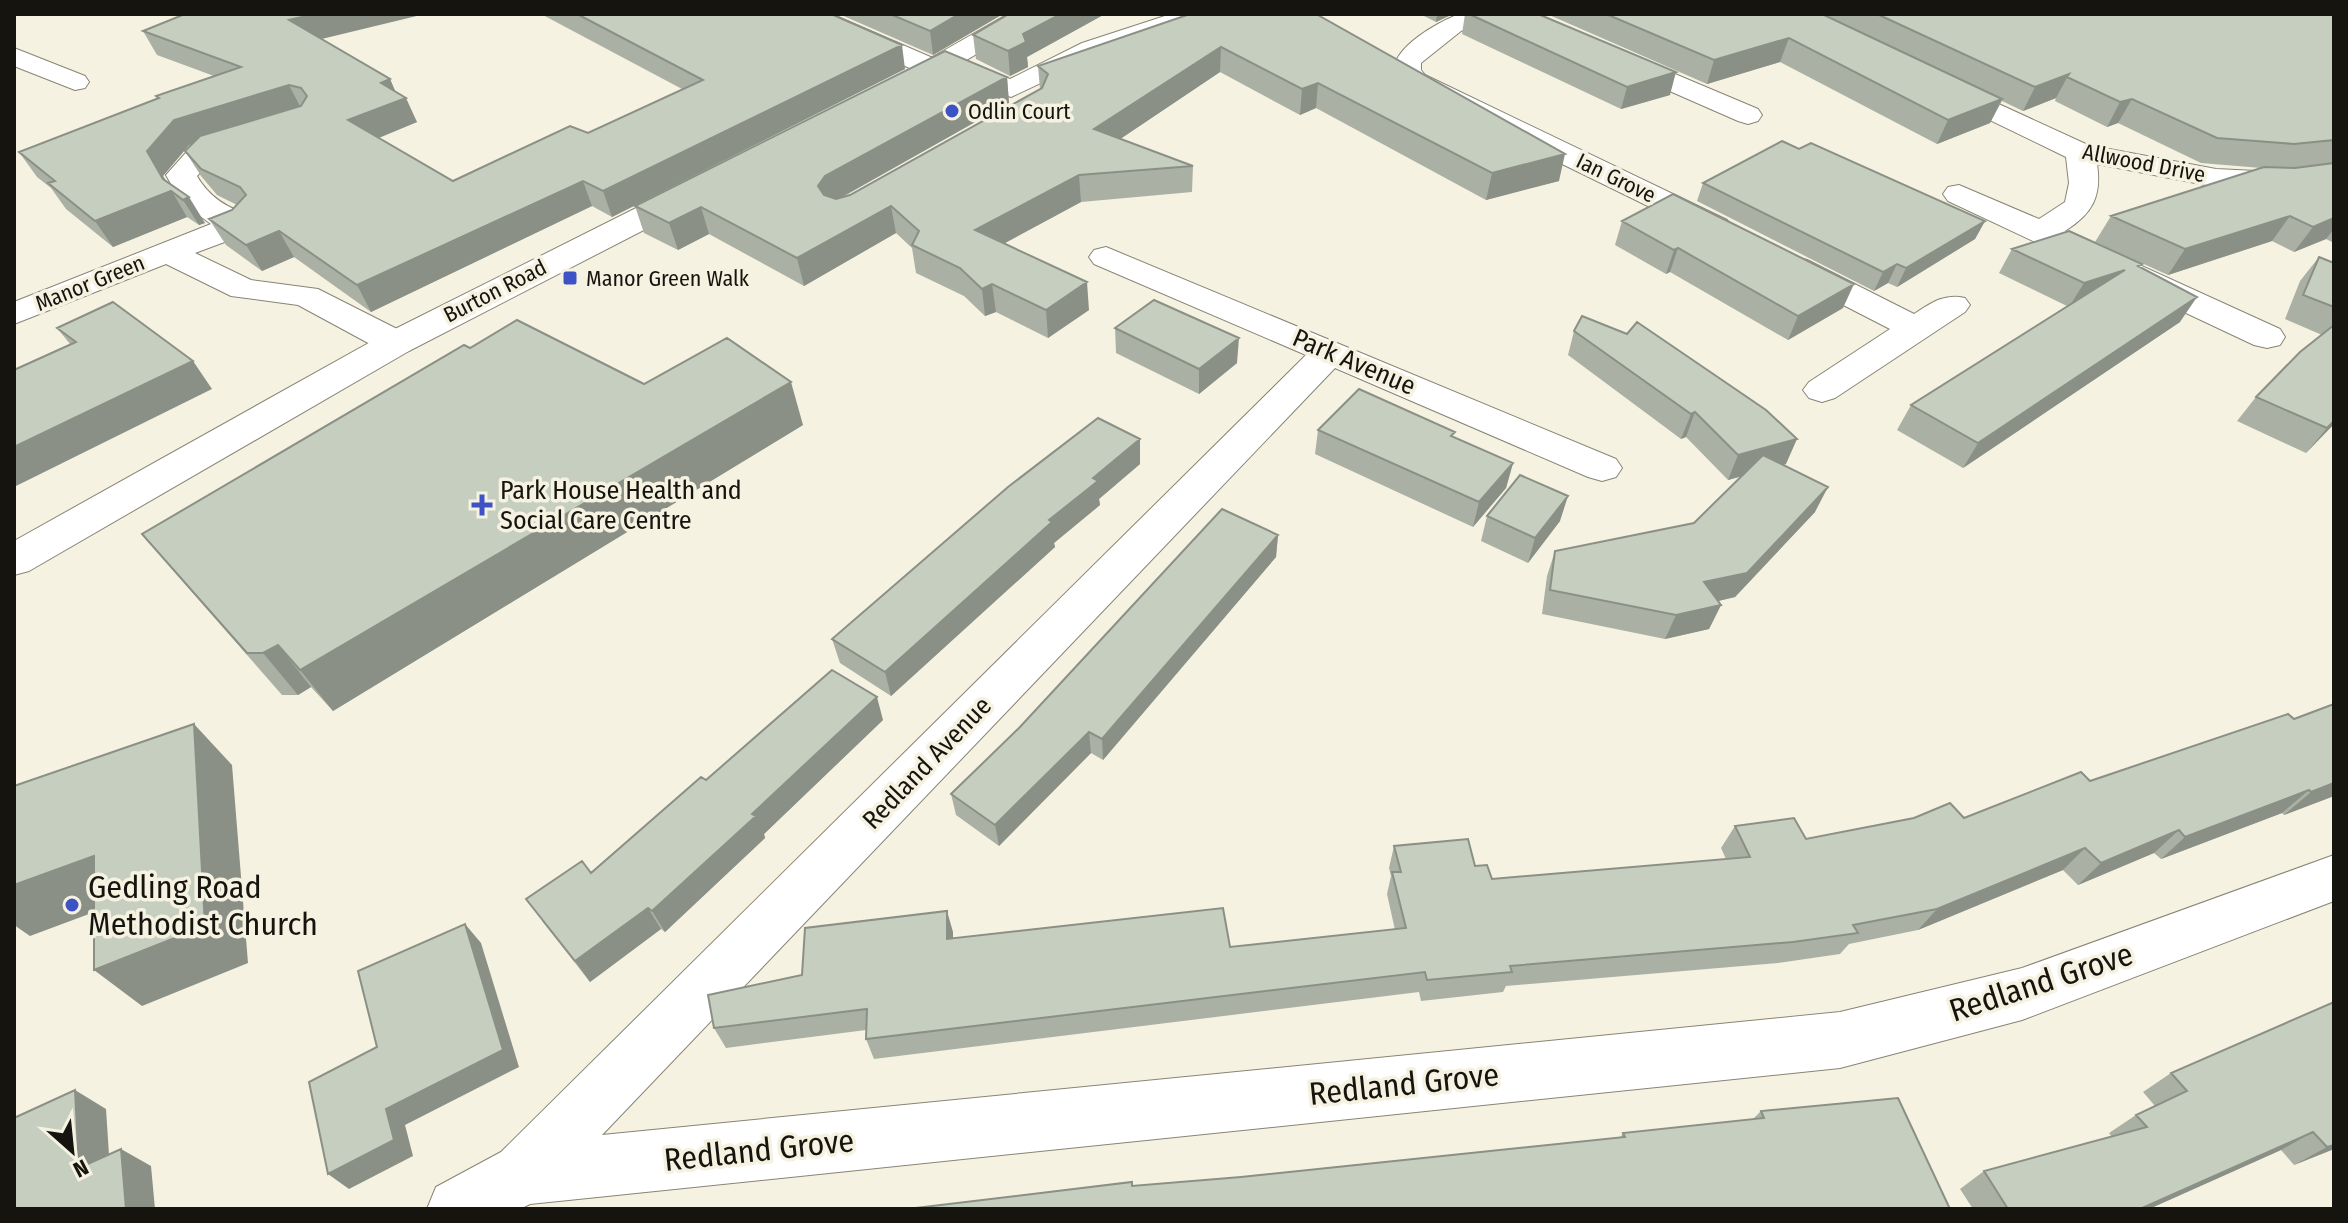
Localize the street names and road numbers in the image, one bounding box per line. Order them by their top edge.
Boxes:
street label: Allwood Drive [2080,138,2208,188]
street label: Ian Grove [1572,147,1660,209]
street label: Manor Green [31,249,149,317]
street label: Burton Road [439,254,551,328]
street label: Park Avenue [1288,322,1420,402]
street label: Redland Avenue [856,690,998,836]
street label: Redland Grove [1944,934,2138,1030]
street label: Redland Grove [1307,1055,1501,1113]
street label: Redland Grove [662,1121,856,1179]

